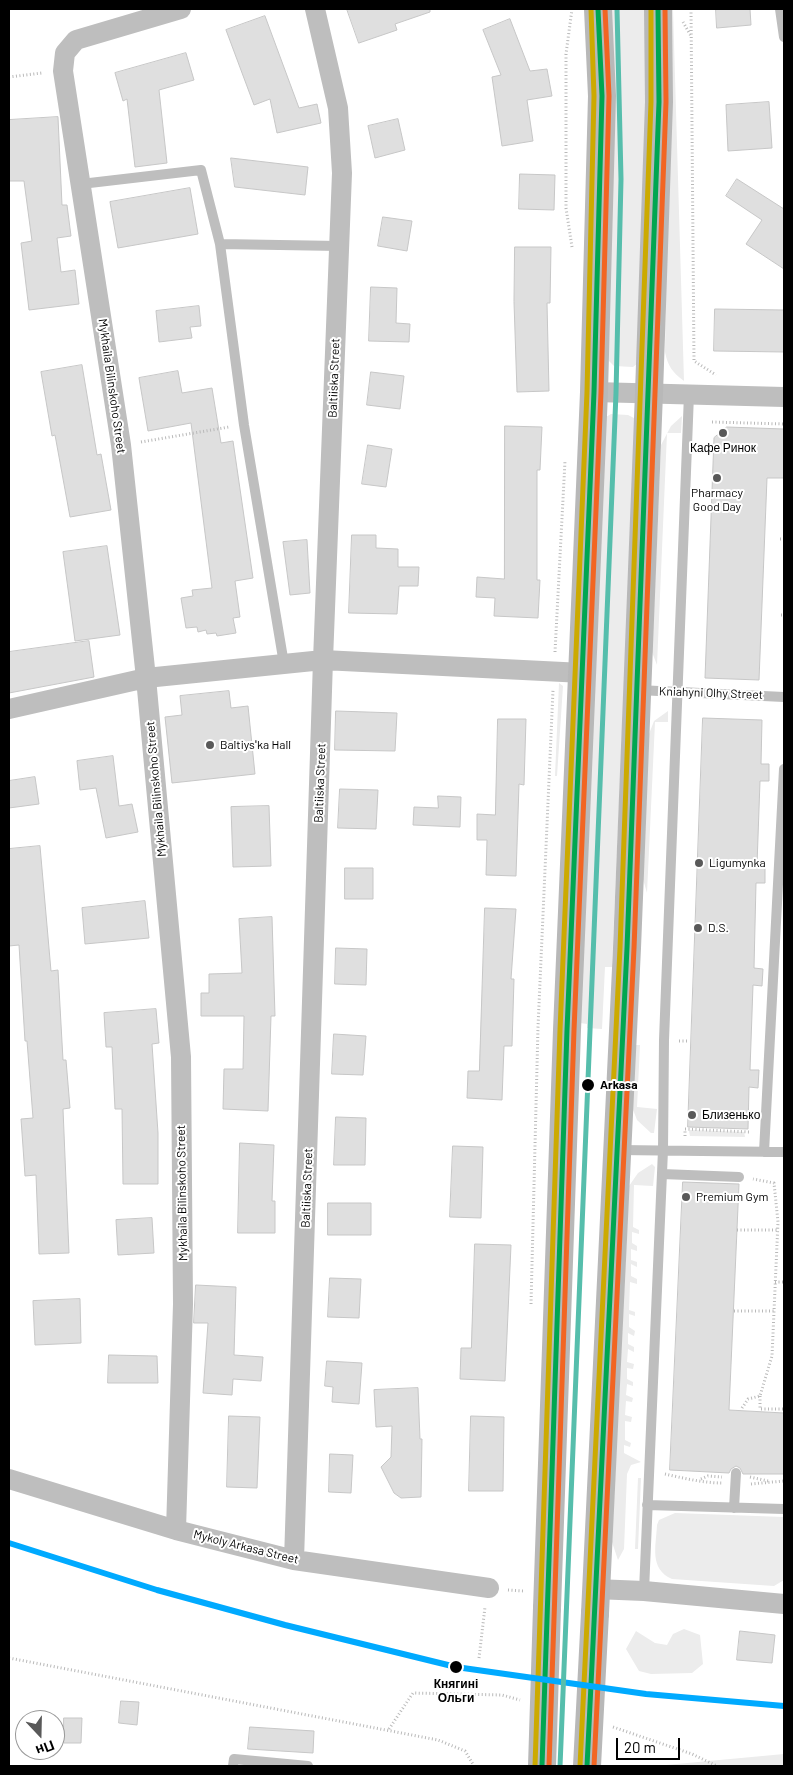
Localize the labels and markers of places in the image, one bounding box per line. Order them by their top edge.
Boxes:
marker: Кафе Ринок [717,427,729,439]
place label: Кафе Ринок [690,441,756,455]
marker: Pharmacy Good Day [711,472,723,484]
place label: Pharmacy Good Day [691,486,743,514]
place label: Baltiysʹka Hall [220,738,291,752]
marker: Baltiysʹka Hall [204,739,216,751]
place label: Ligumynka [709,856,766,870]
marker: Ligumynka [693,857,705,869]
place label: D.S. [708,921,729,935]
marker: D.S. [692,922,704,934]
marker: Arkasa [580,1077,596,1093]
place label: Arkasa [600,1078,637,1092]
place label: Близенько [702,1108,760,1122]
marker: Близенько [686,1109,698,1121]
place label: Premium Gym [696,1190,768,1204]
marker: Premium Gym [680,1191,692,1203]
marker: Княгині Ольги [448,1659,464,1675]
place label: Княгині Ольги [434,1677,478,1705]

